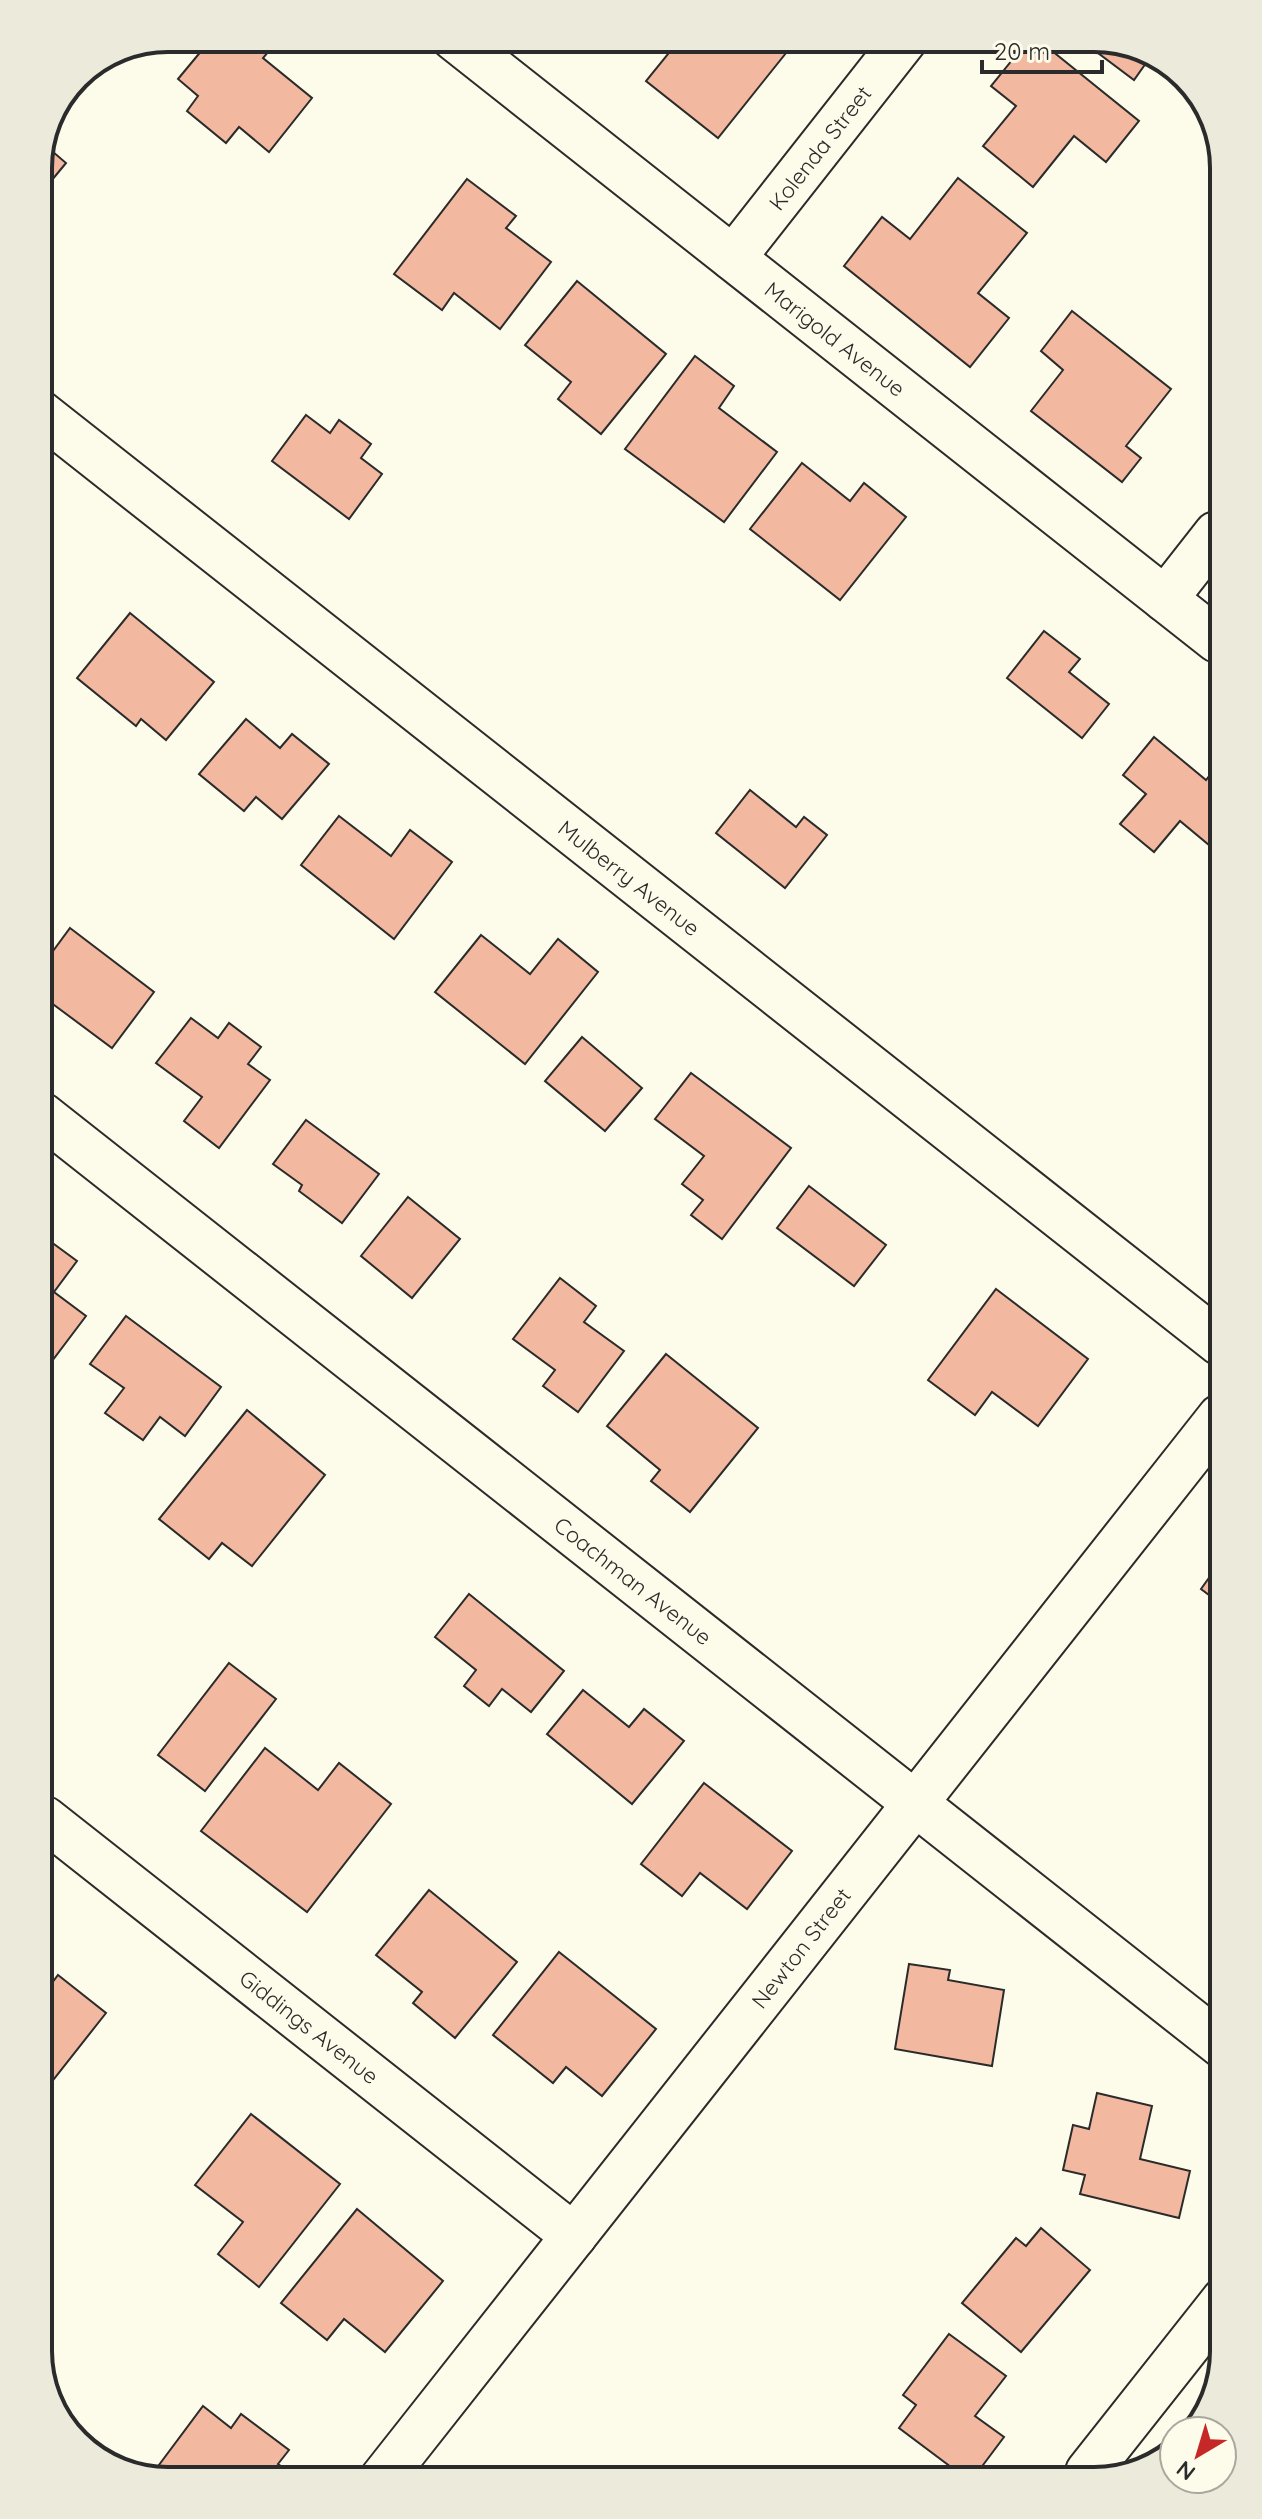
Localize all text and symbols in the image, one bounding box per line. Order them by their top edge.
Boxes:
scale bar [982,24,1102,74]
text: 20 m [994,36,1050,66]
street label: Kolenda Street [763,80,877,216]
street label: Marigold Avenue [759,275,911,403]
street label: Mulberry Avenue [553,814,705,942]
street label: Coachman Avenue [549,1511,717,1651]
street label: Newton Street [745,1882,857,2014]
street label: Giddings Avenue [234,1964,384,2090]
north arrow [1158,2415,1238,2495]
text: N [1171,2455,1201,2487]

